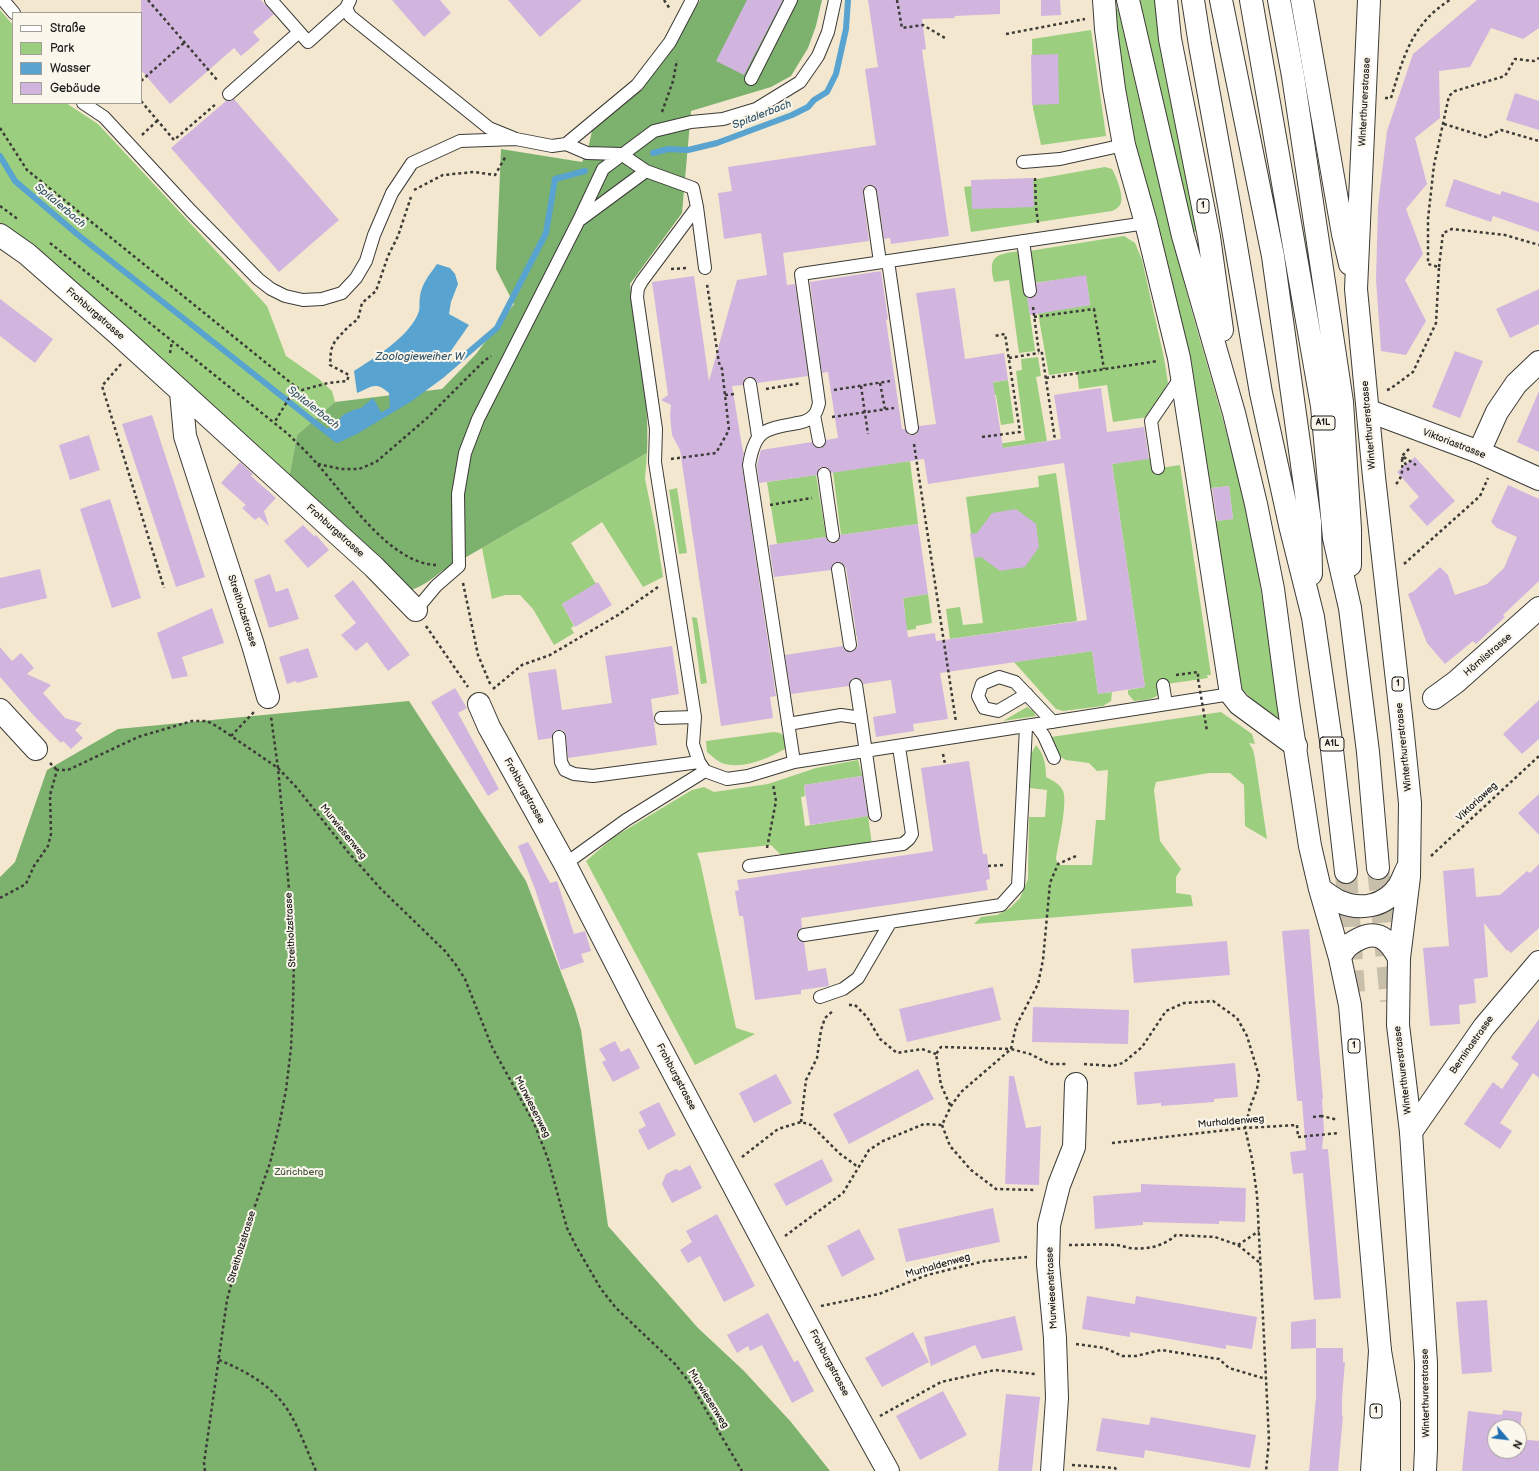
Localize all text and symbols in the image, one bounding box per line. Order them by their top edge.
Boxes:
legend [12,12,142,104]
text: Straße [50,21,86,36]
text: Park [50,41,74,56]
street label: Winterthurerstrasse [1357,57,1373,147]
text: Wasser [50,61,90,76]
text: Gebäude [50,81,100,96]
water label: Spitalerbach [730,98,794,132]
water label: Spitalerbach [32,181,88,231]
road number: 1 [1197,199,1209,213]
street label: Frohburgstrasse [63,285,127,343]
water label: Zoologieweiher W [375,350,465,364]
street label: Winterthurerstrasse [1359,380,1379,470]
water label: Spitalerbach [284,384,342,432]
road number: A1L [1311,416,1335,430]
street label: Viktoriastrasse [1421,426,1487,462]
street label: Frohburgstrasse [304,502,366,560]
street label: Streitholzstrasse [225,573,259,649]
street label: Hörnlistrasse [1462,631,1514,679]
road number: 1 [1392,677,1404,691]
street label: Winterthurerstrasse [1393,702,1415,792]
road number: A1L [1320,737,1344,751]
street label: Frohburgstrasse [501,756,547,826]
street label: Viktoriaweg [1454,780,1500,824]
street label: Murwiesenweg [317,802,369,862]
street label: Streitholzstrasse [283,892,299,968]
street label: Berninastrasse [1447,1013,1497,1077]
street label: Winterthurerstrasse [1392,1025,1414,1115]
road number: 1 [1348,1039,1360,1053]
street label: Frohburgstrasse [653,1042,699,1112]
street label: Murwiesenweg [511,1074,553,1140]
street label: Murhaldenweg [1197,1113,1265,1131]
park label: Zürichberg [274,1166,324,1178]
street label: Streitholzstrasse [225,1209,259,1285]
street label: Murwiesenstrasse [1044,1247,1060,1329]
street label: Murhaldenweg [904,1251,972,1281]
street label: Frohburgstrasse [806,1328,852,1398]
street label: Winterthurerstrasse [1419,1348,1433,1438]
street label: Murwiesenweg [685,1367,731,1431]
road number: 1 [1370,1404,1382,1418]
north arrow [1487,1419,1527,1459]
text: N [1509,1438,1525,1451]

